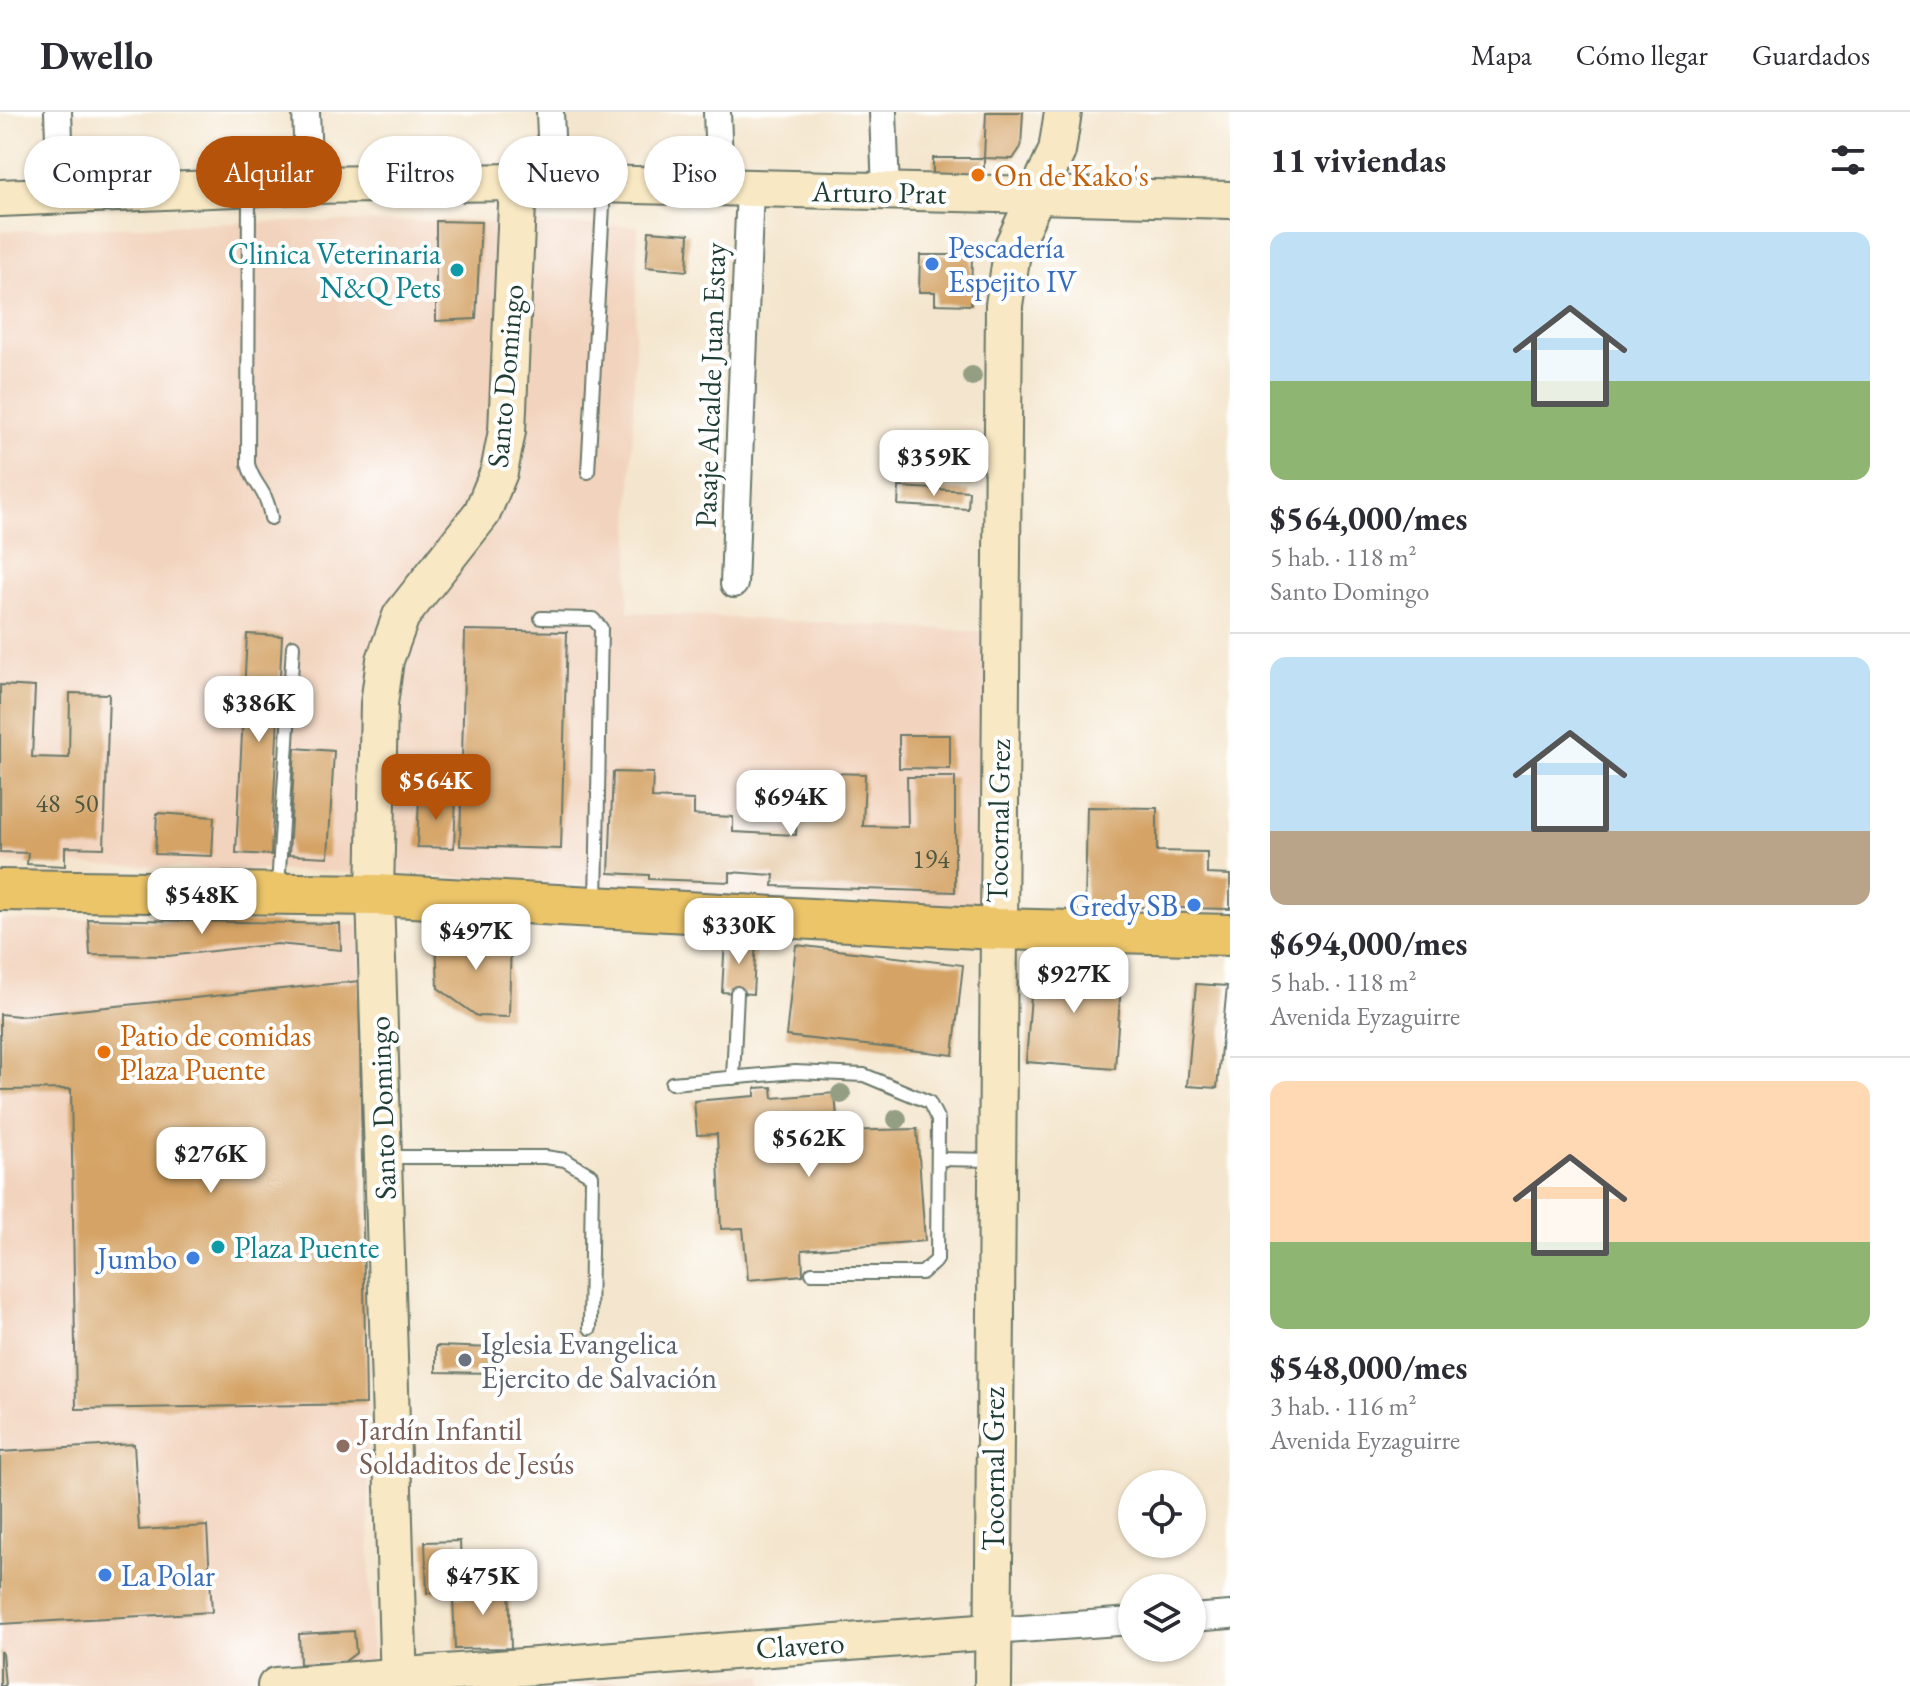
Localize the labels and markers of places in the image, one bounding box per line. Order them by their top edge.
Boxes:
place label: On de Kako's [994,156,1149,195]
marker: On de Kako's [969,166,987,184]
place label: Pescadería Espejito IV [948,228,1077,301]
place label: Clinica Veterinaria N&Q Pets [228,234,441,307]
marker: Pescadería Espejito IV [923,255,941,273]
marker: Clinica Veterinaria N&Q Pets [448,261,466,279]
pin: $359K [878,430,990,498]
pin: $386K [203,676,315,744]
pin: $564K [380,754,492,822]
pin: $694K [735,770,847,838]
pin: $548K [146,868,258,936]
place label: Gredy SB [1069,886,1178,925]
marker: Gredy SB [1185,896,1203,914]
pin: $330K [683,898,795,966]
pin: $497K [420,904,532,972]
pin: $927K [1018,947,1130,1015]
place label: Patio de comidas Plaza Puente [120,1016,312,1089]
marker: Patio de comidas Plaza Puente [95,1043,113,1061]
pin: $562K [753,1111,865,1179]
pin: $276K [155,1127,267,1195]
place label: Plaza Puente [234,1228,379,1267]
marker: Plaza Puente [209,1238,227,1256]
place label: Jumbo [94,1239,177,1278]
marker: Jumbo [184,1249,202,1267]
place label: Iglesia Evangelica Ejercito de Salvación [481,1324,717,1397]
marker: Iglesia Evangelica Ejercito de Salvación [456,1351,474,1369]
place label: Jardín Infantil Soldaditos de Jesús [356,1410,574,1483]
marker: Jardín Infantil Soldaditos de Jesús [334,1437,352,1455]
pin: $475K [427,1549,539,1617]
place label: La Polar [121,1556,215,1595]
marker: La Polar [96,1566,114,1584]

